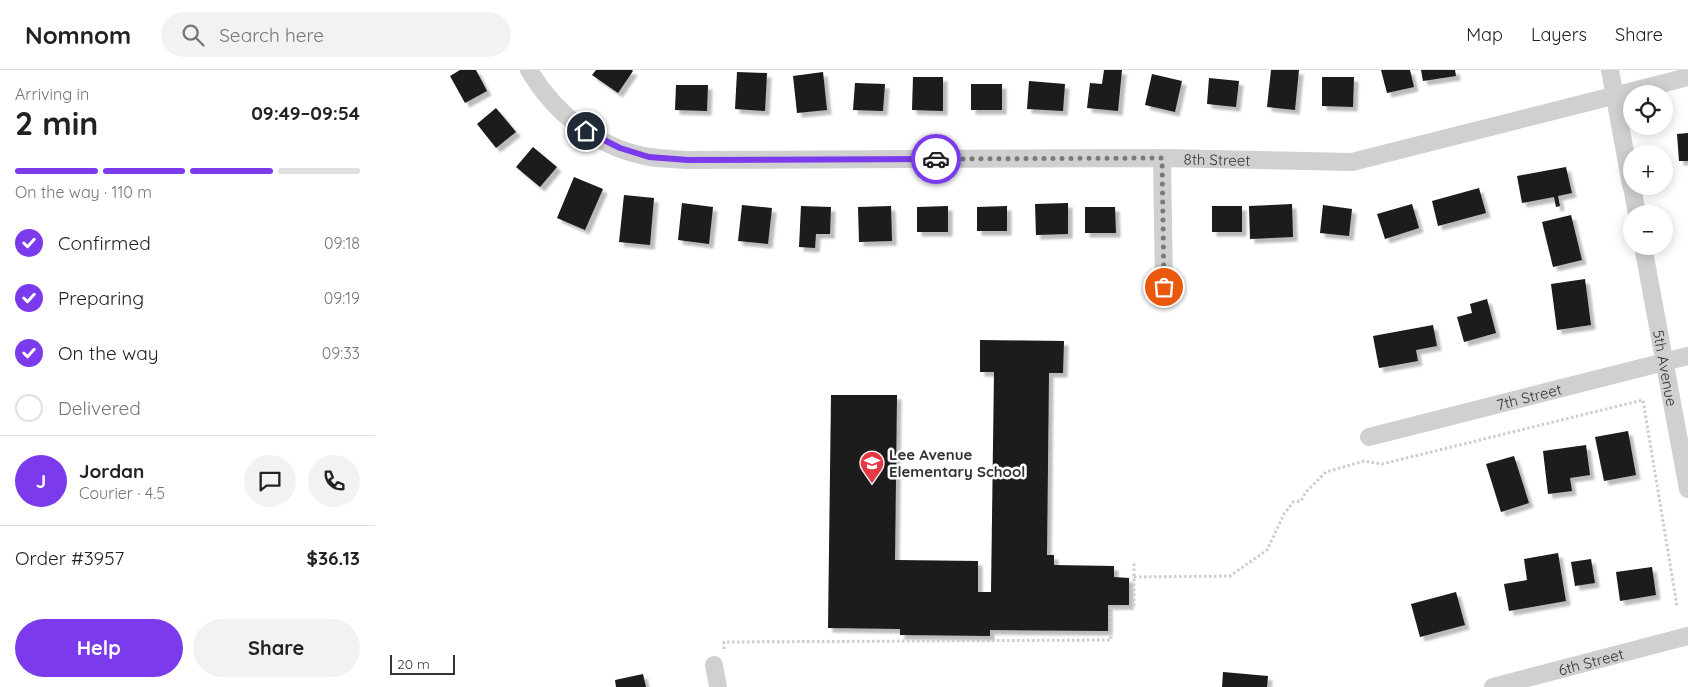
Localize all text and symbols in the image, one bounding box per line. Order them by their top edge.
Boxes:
search box [161,12,511,57]
text: Nomnom [25,20,131,50]
icon: search [179,21,207,49]
text: Search here [219,23,324,47]
text: Map [1466,23,1503,46]
text: Layers [1531,23,1587,46]
text: Share [1615,23,1663,46]
text: Arriving in [15,84,89,104]
map controls [1623,85,1673,255]
button: locate [1623,85,1673,135]
text: 09:49–09:54 [251,101,360,125]
text: 2 min [15,103,98,143]
pin [565,110,607,152]
icon: home [572,117,600,145]
courier [911,134,961,184]
icon: car [922,145,950,173]
button: + [1623,145,1673,195]
street label: 8th Street [1183,149,1251,169]
text: On the way · 110 m [15,182,152,202]
button: − [1623,205,1673,255]
icon: check [15,229,43,257]
text: Confirmed [58,231,151,255]
text: 09:18 [324,233,360,253]
pin [1143,266,1185,308]
icon: bag [1150,273,1178,301]
icon: check [15,284,43,312]
text: Preparing [58,286,144,310]
text: 09:19 [324,288,360,308]
street label: 5th Avenue [1649,328,1682,408]
icon: check [15,339,43,367]
text: On the way [58,341,159,365]
text: 09:33 [322,343,360,363]
street label: 7th Street [1494,379,1563,414]
text: Delivered [58,396,141,420]
place label: Lee Avenue Elementary School [889,445,1025,481]
school or university icon: Lee Avenue Elementary School [859,450,885,484]
button: chat [244,455,296,507]
button: phone [308,455,360,507]
text: Jordan [79,459,144,483]
text: J [36,469,46,493]
text: Courier · 4.5 [79,483,165,503]
text: Order #3957 [15,546,124,570]
text: $36.13 [307,546,360,570]
button: Help [15,619,183,677]
button: Share [193,619,360,677]
street label: 6th Street [1556,644,1625,679]
scale bar [390,652,455,675]
text: 20 m [397,655,430,673]

